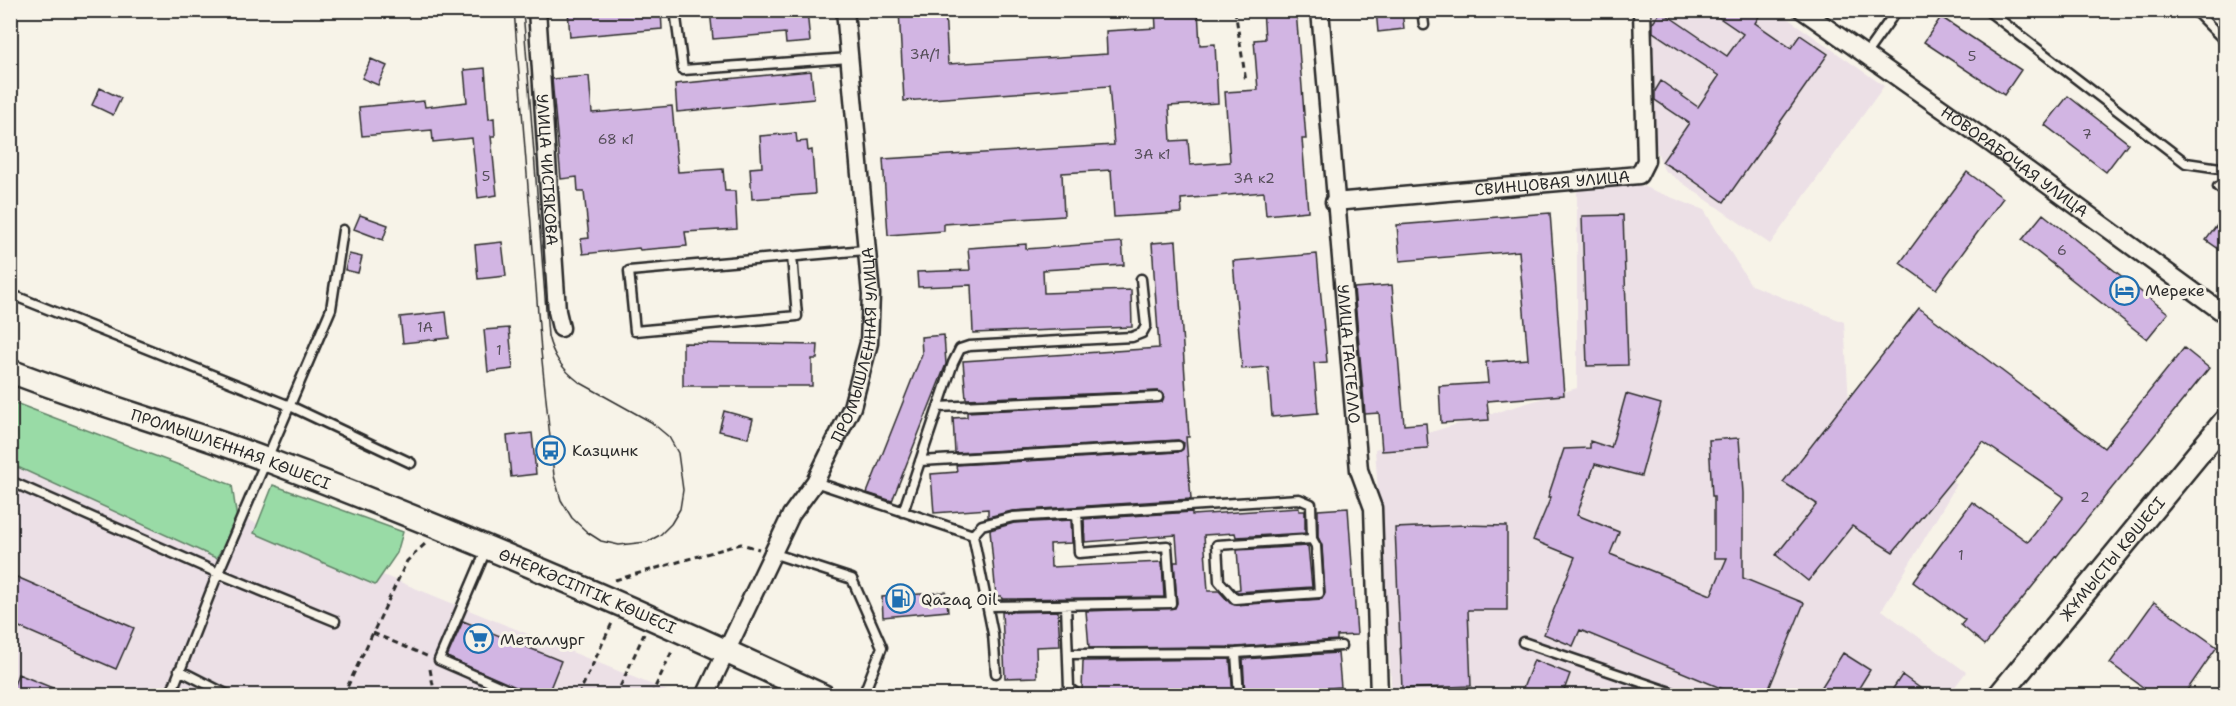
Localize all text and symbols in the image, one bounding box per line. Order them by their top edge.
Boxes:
house number: 3А/1 [910,45,940,63]
house number: 5 [1968,47,1976,65]
street label: УЛИЦА ЧИСТЯКОВА [532,93,563,246]
street label: НОВОРАБОЧАЯ УЛИЦА [1937,101,2092,222]
house number: 7 [2082,125,2092,143]
house number: 68 к1 [598,130,634,148]
house number: 3А к1 [1133,145,1171,163]
street label: СВИНЦОВАЯ УЛИЦА [1474,166,1631,201]
house number: 5 [482,167,490,185]
house number: 3А к2 [1233,169,1275,187]
house number: 6 [2057,241,2067,259]
street label: ПРОМЫШЛЕННАЯ УЛИЦА [826,246,882,446]
hotel icon: Мереке [2108,274,2140,306]
place label: Мереке [2145,280,2205,301]
street label: УЛИЦА ГАСТЕЛЛО [1332,283,1365,424]
house number: 1А [417,318,433,336]
house number: 1 [496,341,502,359]
street label: ПРОМЫШЛЕННАЯ КӨШЕСІ [128,404,334,494]
bus stop icon: Казцинк [535,434,567,466]
place label: Казцинк [572,440,639,461]
house number: 2 [2080,488,2090,506]
street label: ЖҰМЫСТЫ КӨШЕСІ [2055,492,2170,625]
street label: ӨНЕРКӘСІПТІК КӨШЕСІ [495,543,679,639]
house number: 1 [1958,546,1964,564]
fuel station icon: Qazaq Oil [884,583,916,615]
place label: Qazaq Oil [921,589,997,610]
supermarket icon: Металлург [463,623,495,655]
place label: Металлург [500,629,586,650]

